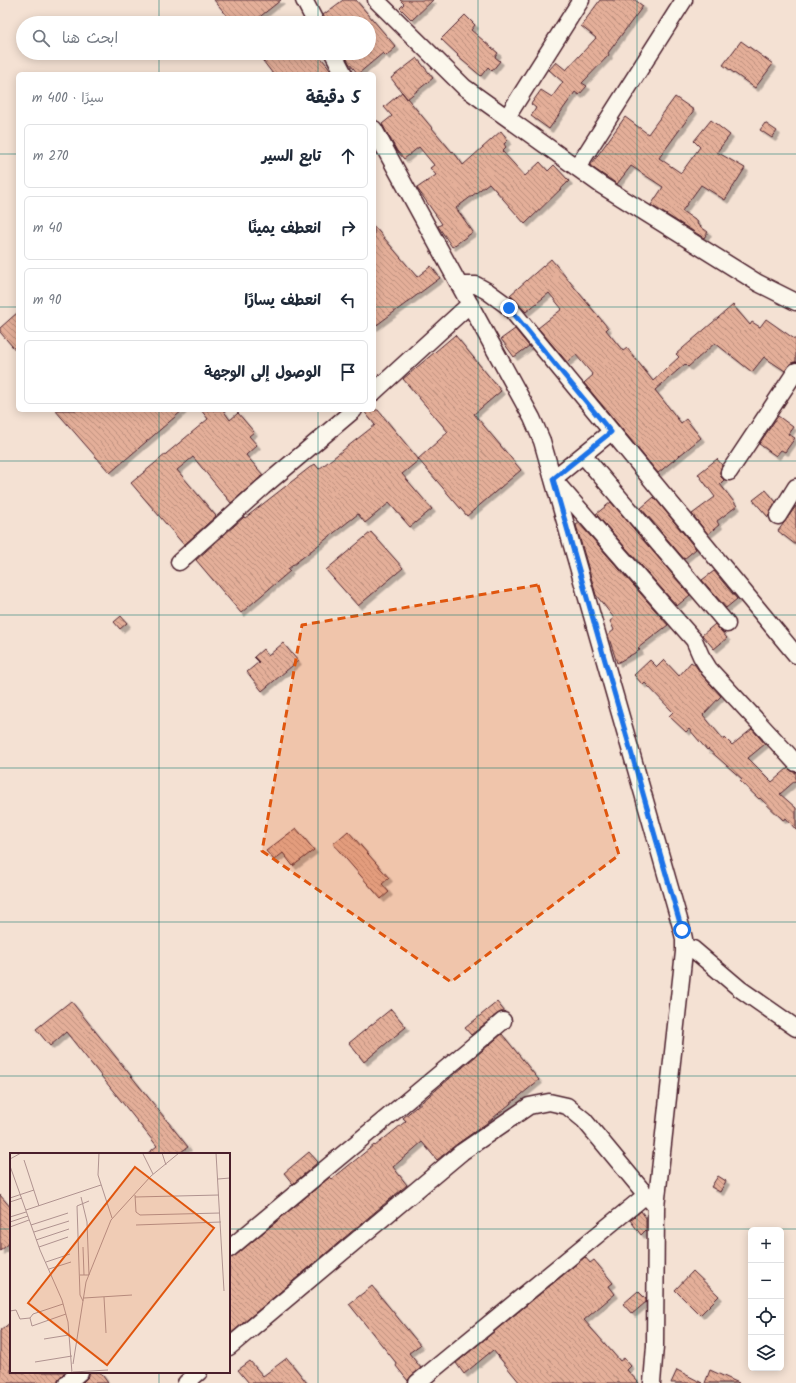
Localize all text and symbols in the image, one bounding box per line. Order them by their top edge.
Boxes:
search box [16,16,376,60]
icon: search [30,27,52,49]
text: ابحث هنا [62,27,118,51]
text: 5 دقيقة [306,85,360,112]
text: سيرًا · 400 m [32,88,104,109]
text: تابع السير [262,145,321,169]
icon: ahead [337,145,359,167]
text: 270 m [33,146,69,167]
text: انعطف يمينًا [248,217,321,241]
icon: right [337,217,359,239]
text: 40 m [33,218,62,239]
text: انعطف يسارًا [244,289,321,313]
icon: left [337,289,359,311]
text: 90 m [33,290,61,311]
route end [500,299,518,317]
text: الوصول إلى الوجهة [204,361,321,385]
icon: arrive [337,361,359,383]
route start [673,921,691,939]
inset map [10,1153,230,1373]
map controls [748,1227,784,1371]
button: + [748,1227,784,1263]
button: − [748,1263,784,1299]
button: locate [748,1299,784,1335]
button: layers [748,1335,784,1371]

